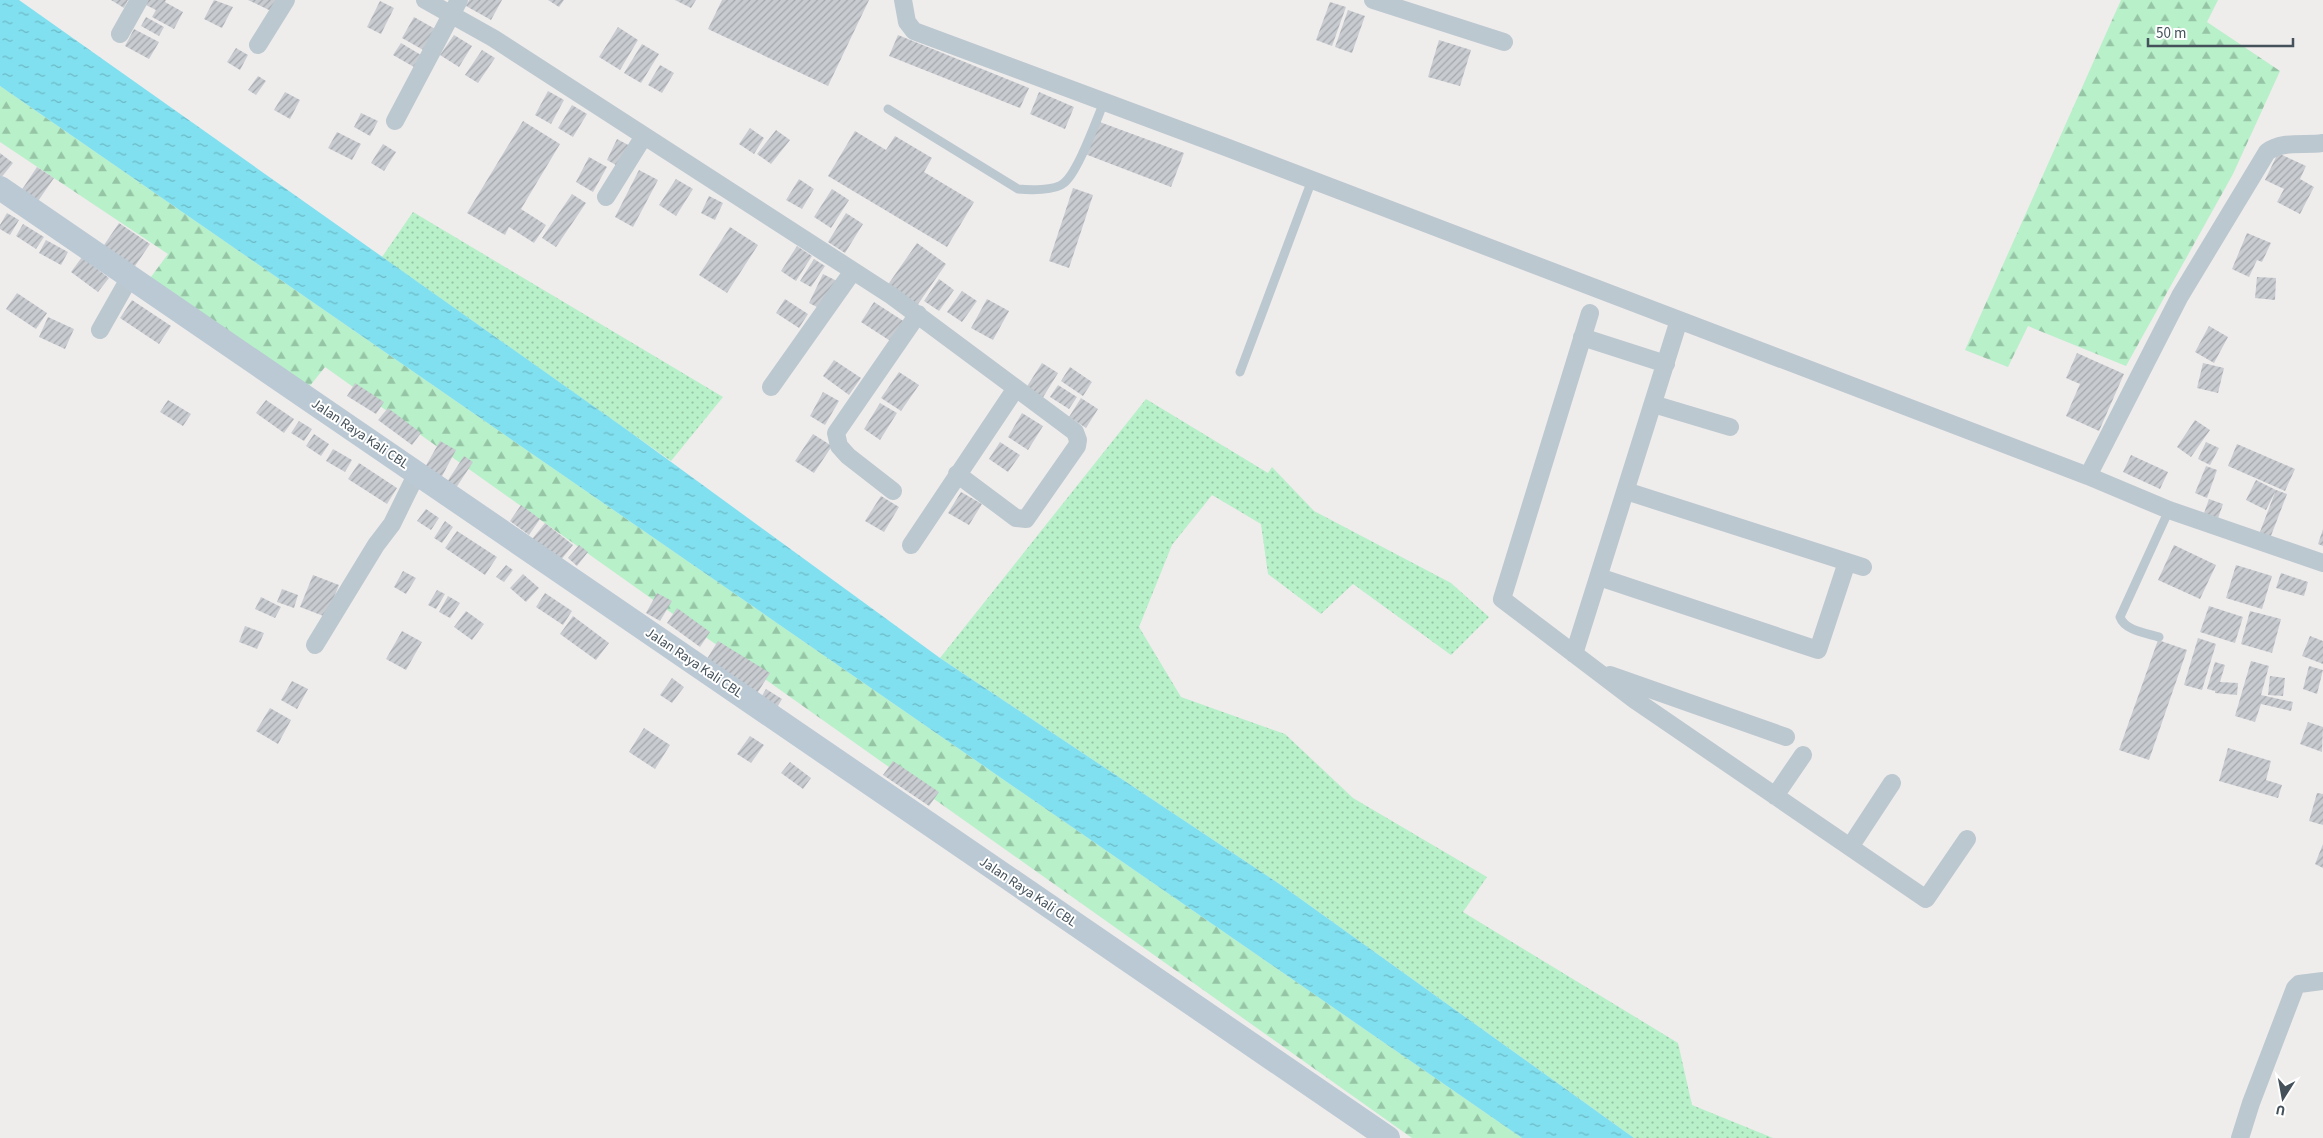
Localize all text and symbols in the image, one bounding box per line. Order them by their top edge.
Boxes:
scale bar [2148,15,2293,47]
text: 50 m [2156,23,2186,44]
street label: Jalan Raya Kali CBL [307,394,413,474]
street label: Jalan Raya Kali CBL [641,623,747,703]
street label: Jalan Raya Kali CBL [975,852,1081,932]
north arrow [2258,1073,2308,1123]
text: U [2274,1099,2287,1120]

